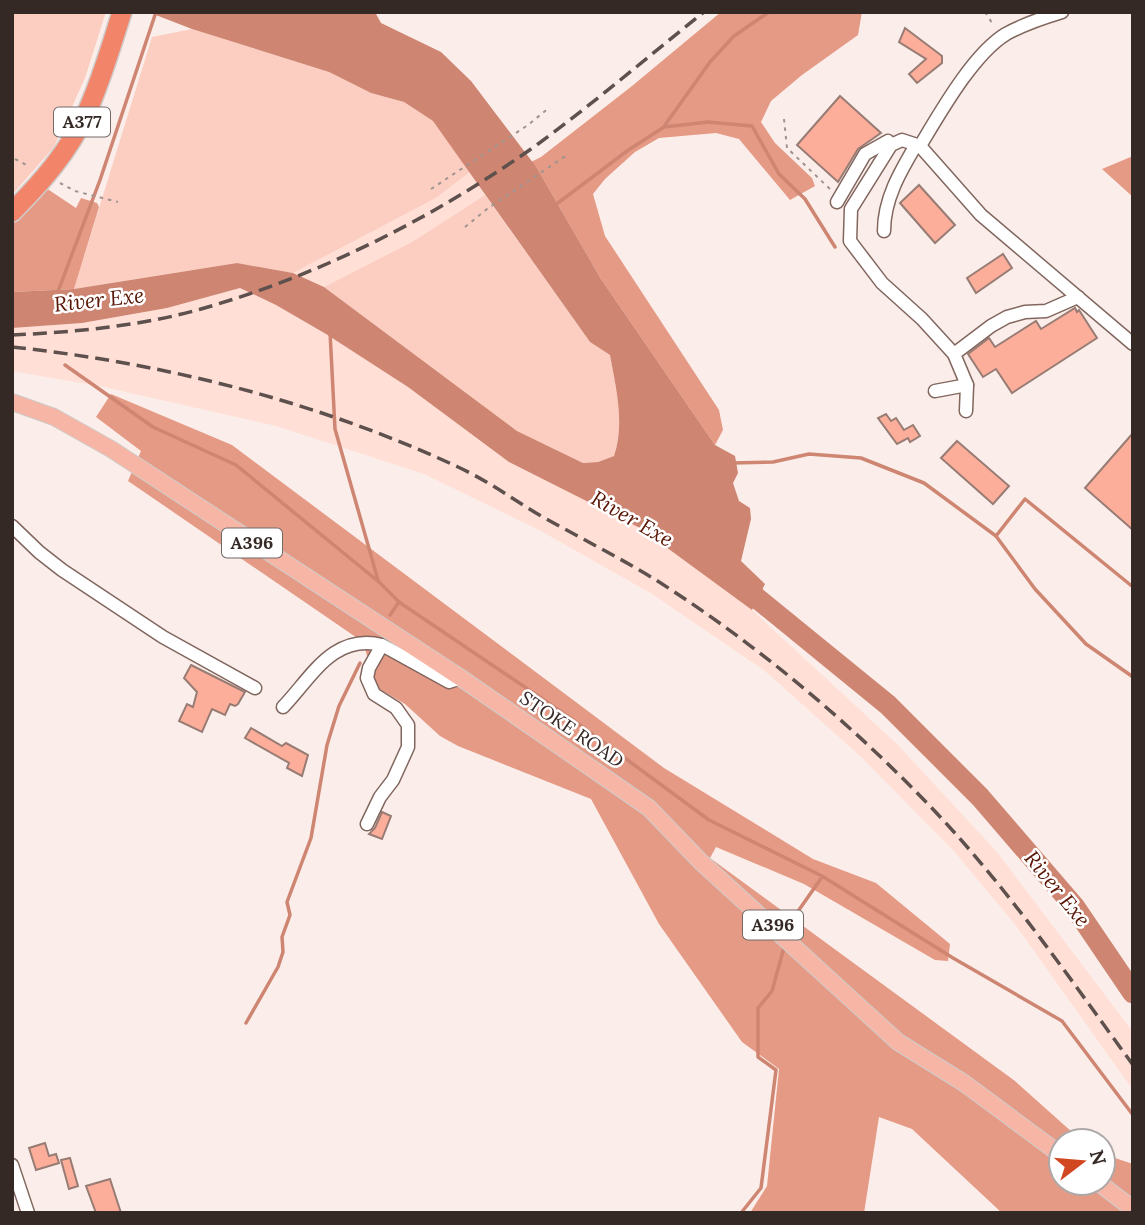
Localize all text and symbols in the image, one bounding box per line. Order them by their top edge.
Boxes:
road number: A377 [54,107,110,136]
water label: River Exe [53,281,145,318]
water label: River Exe [586,484,678,553]
road number: A396 [222,528,282,558]
street label: STOKE ROAD [515,685,629,773]
water label: River Exe [1018,845,1096,932]
road number: A396 [743,910,803,940]
north arrow [1047,1127,1117,1197]
text: N [1085,1147,1112,1168]

